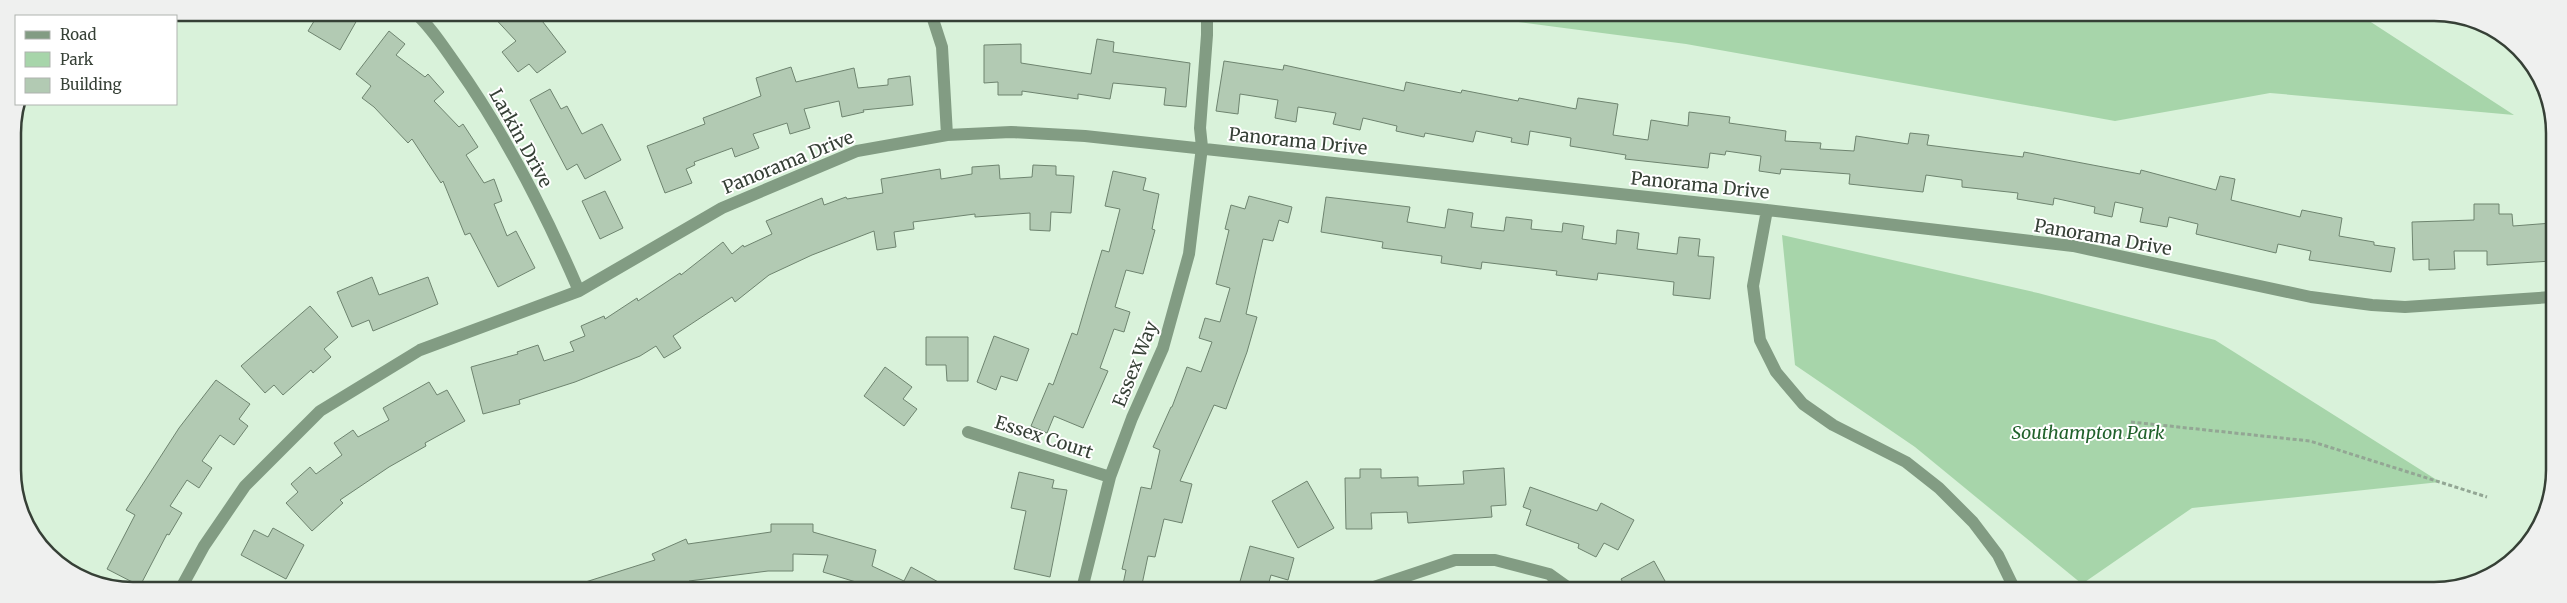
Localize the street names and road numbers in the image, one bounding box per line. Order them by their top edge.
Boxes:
street label: Larkin Drive [484,85,558,191]
street label: Panorama Drive [1228,122,1368,160]
street label: Panorama Drive [719,125,857,199]
street label: Panorama Drive [1630,166,1770,204]
street label: Panorama Drive [2032,214,2174,260]
street label: Essex Way [1107,317,1163,410]
street label: Essex Court [992,410,1096,464]

